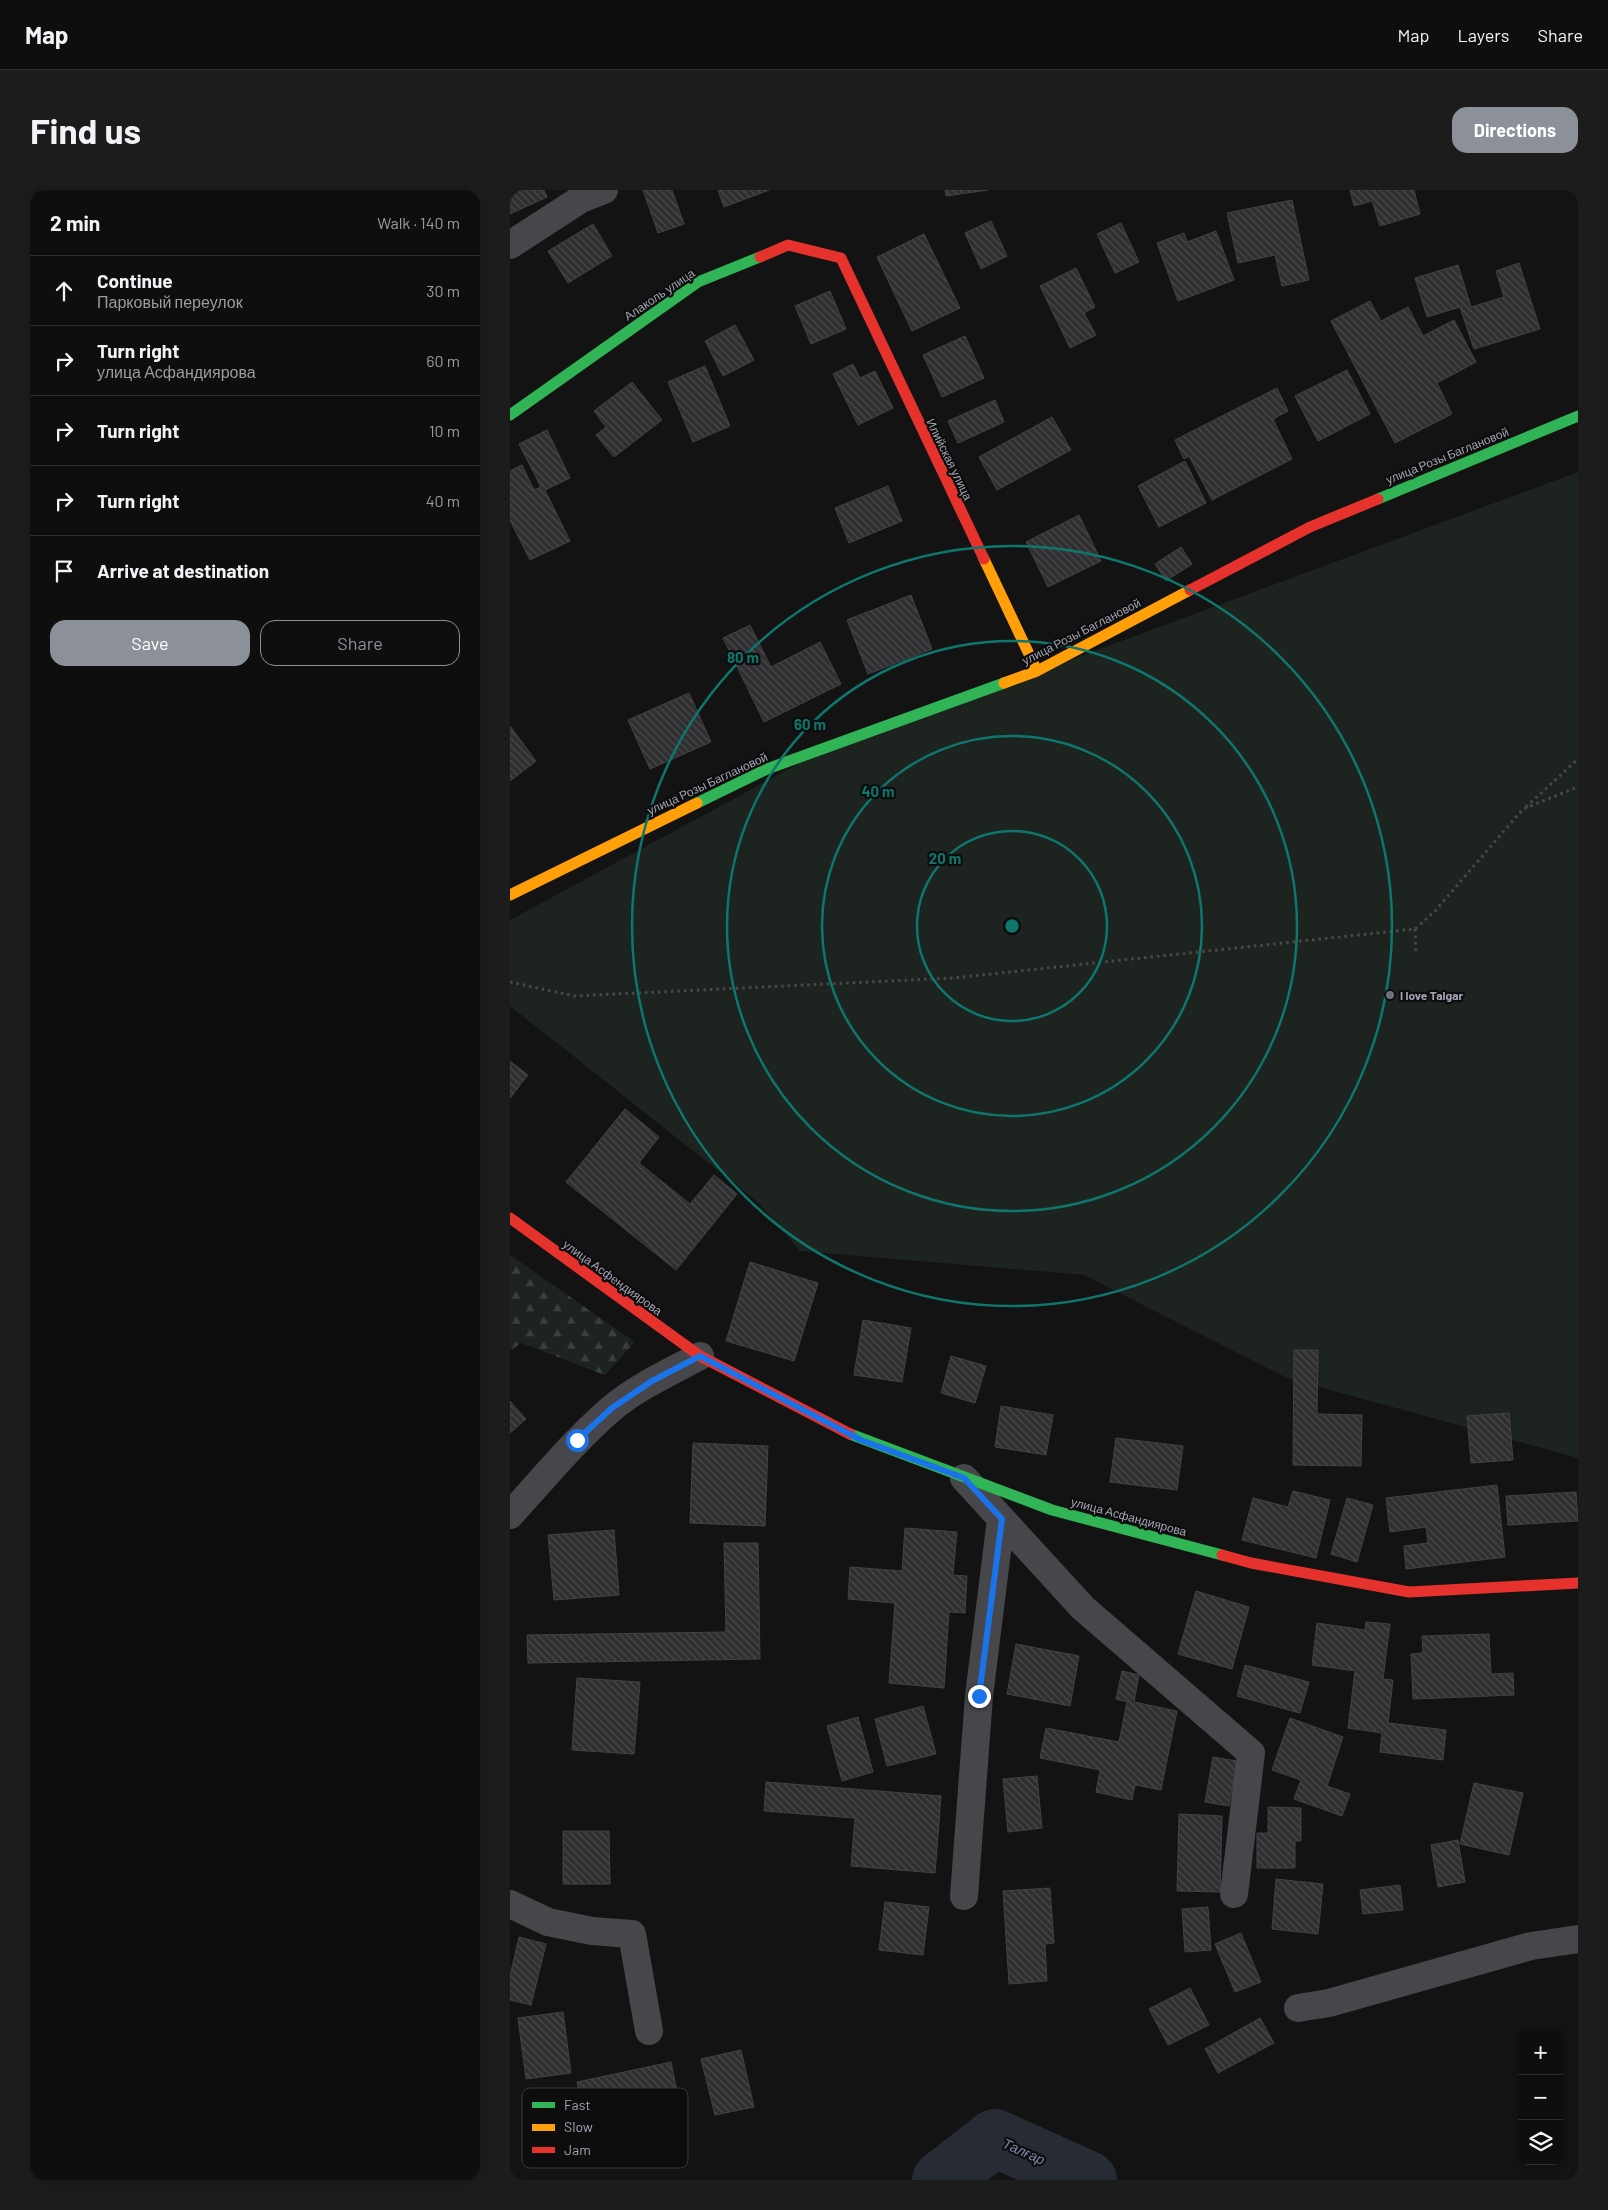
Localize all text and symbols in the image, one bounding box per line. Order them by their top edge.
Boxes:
text: Map [25,20,68,49]
text: Map [1397,24,1429,46]
text: Layers [1457,24,1510,46]
text: Share [1538,24,1583,46]
button: Directions [1452,107,1578,153]
text: Find us [30,109,141,151]
text: 2 min [50,210,100,235]
text: Walk · 140 m [377,213,460,232]
street label: Алаколь улица [621,265,698,324]
text: Continue [97,269,173,292]
icon: ahead [50,277,78,305]
text: 30 m [426,281,460,300]
text: Парковый переулок [97,292,243,311]
text: Turn right [97,339,179,362]
icon: right [50,347,78,375]
text: 60 m [426,351,460,370]
text: улица Асфандиярова [97,362,256,381]
street label: Илийская улица [923,416,976,503]
icon: right [50,417,78,445]
text: Turn right [97,419,179,442]
text: 10 m [429,421,460,440]
street label: улица Розы Баглановой [1384,424,1511,487]
icon: right [50,487,78,515]
text: Turn right [97,489,179,512]
text: 40 m [426,491,460,510]
icon: arrive [50,557,78,585]
text: Arrive at destination [97,559,269,582]
street label: улица Розы Баглановой [1019,595,1143,668]
button: Save [50,620,250,666]
button: Share [260,620,460,666]
text: 80 m [727,648,759,666]
text: 60 m [794,715,826,733]
street label: улица Розы Баглановой [645,749,770,818]
text: 40 m [861,782,895,800]
text: 20 m [929,849,961,867]
centre of rings [1003,917,1021,935]
place label: I love Talgar [1400,988,1463,1002]
marker: I love Talgar [1384,989,1396,1001]
street label: улица Асфендиярова [560,1236,666,1319]
route start [566,1429,589,1452]
street label: улица Асфандиярова [1069,1494,1189,1539]
route end [968,1685,991,1708]
map controls [1518,2030,1563,2165]
button: + [1518,2030,1563,2075]
button: − [1518,2075,1563,2120]
legend [522,2088,688,2168]
text: Fast [564,2096,590,2113]
text: Slow [564,2118,593,2135]
button: layers [1518,2120,1563,2165]
water label: Талғар [1000,2134,1048,2168]
text: Jam [564,2141,591,2158]

